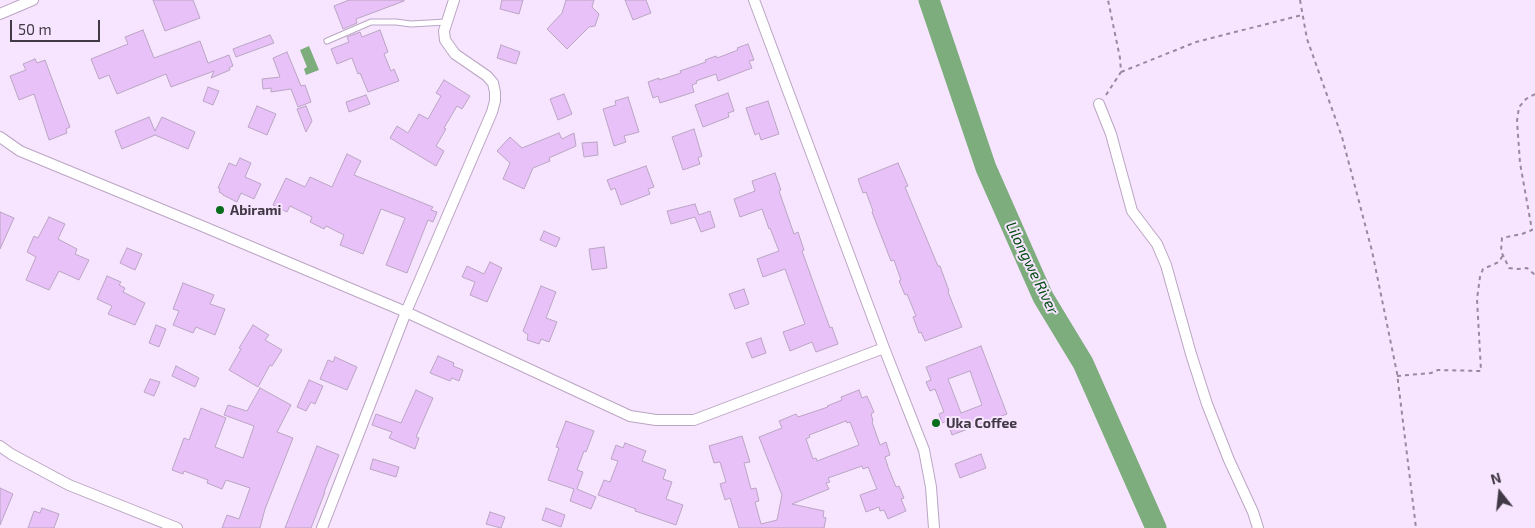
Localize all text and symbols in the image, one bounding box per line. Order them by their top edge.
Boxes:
scale bar [12,10,102,42]
text: 50 m [18,20,52,38]
place label: Abirami [230,202,281,218]
marker: Abirami [214,204,226,216]
water label: Lilongwe River [1002,219,1062,317]
place label: Uka Coffee [946,415,1017,431]
marker: Uka Coffee [930,417,942,429]
north arrow [1475,468,1525,518]
text: N [1489,469,1503,488]

